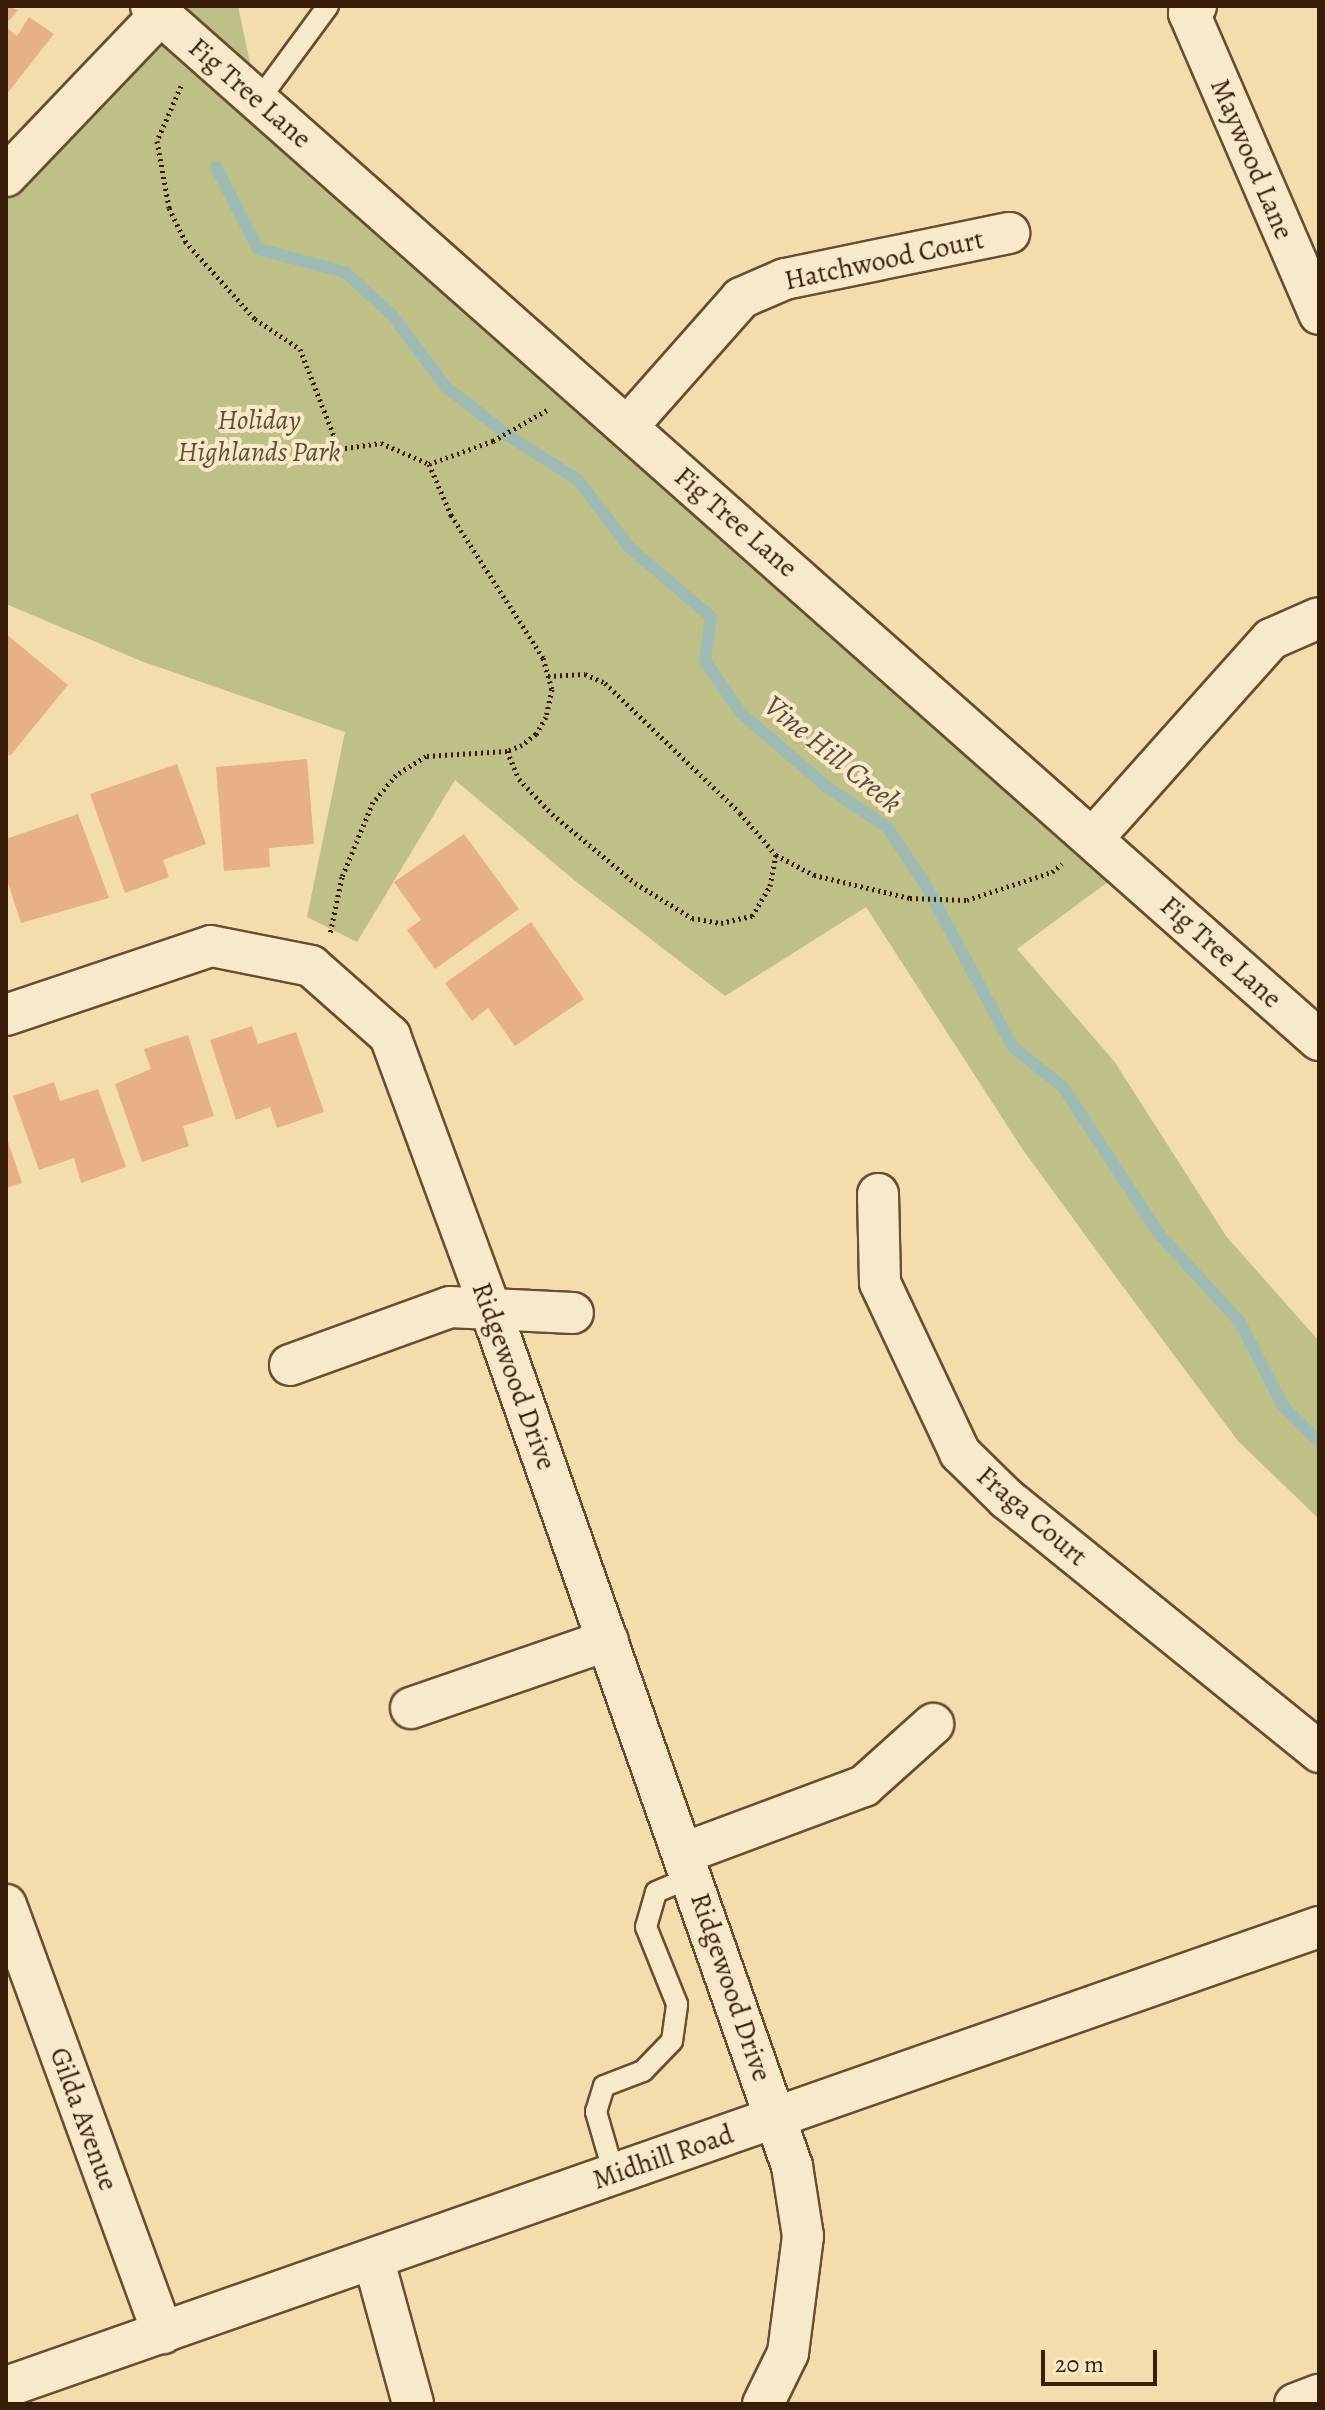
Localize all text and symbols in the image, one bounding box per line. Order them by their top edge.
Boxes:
street label: Fig Tree Lane [182,30,318,156]
street label: Maywood Lane [1203,74,1301,244]
street label: Hatchwood Court [781,222,987,298]
park label: Holiday Highlands Park [177,403,341,469]
street label: Fig Tree Lane [668,459,804,585]
water label: Vine Hill Creek [757,688,909,820]
street label: Fig Tree Lane [1153,889,1289,1015]
street label: Ridgewood Drive [465,1278,563,1474]
street label: Fraga Court [970,1459,1094,1573]
street label: Ridgewood Drive [683,1888,779,2086]
street label: Gilda Avenue [43,2043,125,2195]
street label: Midhill Road [588,2117,738,2197]
scale bar [1045,2334,1161,2384]
text: 20 m [1055,2348,1104,2380]

